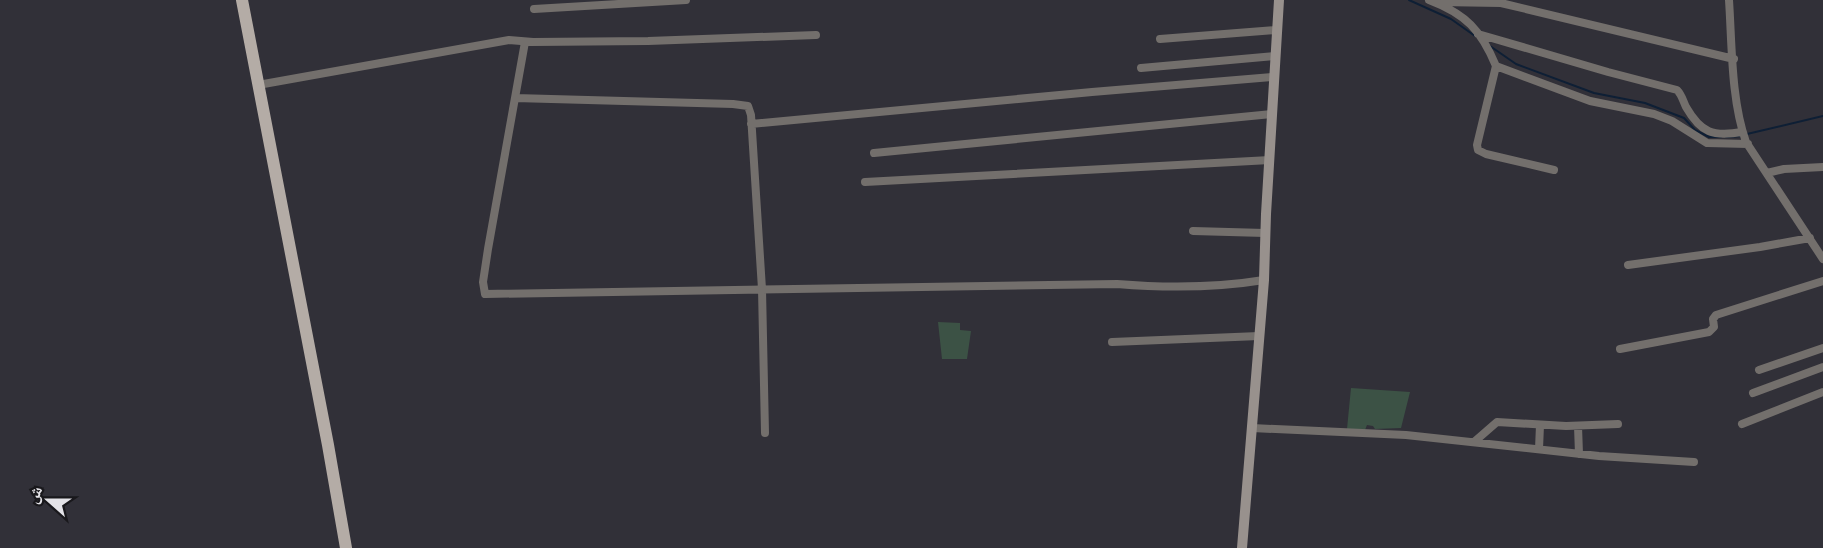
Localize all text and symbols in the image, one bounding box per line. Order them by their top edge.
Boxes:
north arrow [18,470,78,530]
text: ش [23,484,46,506]

